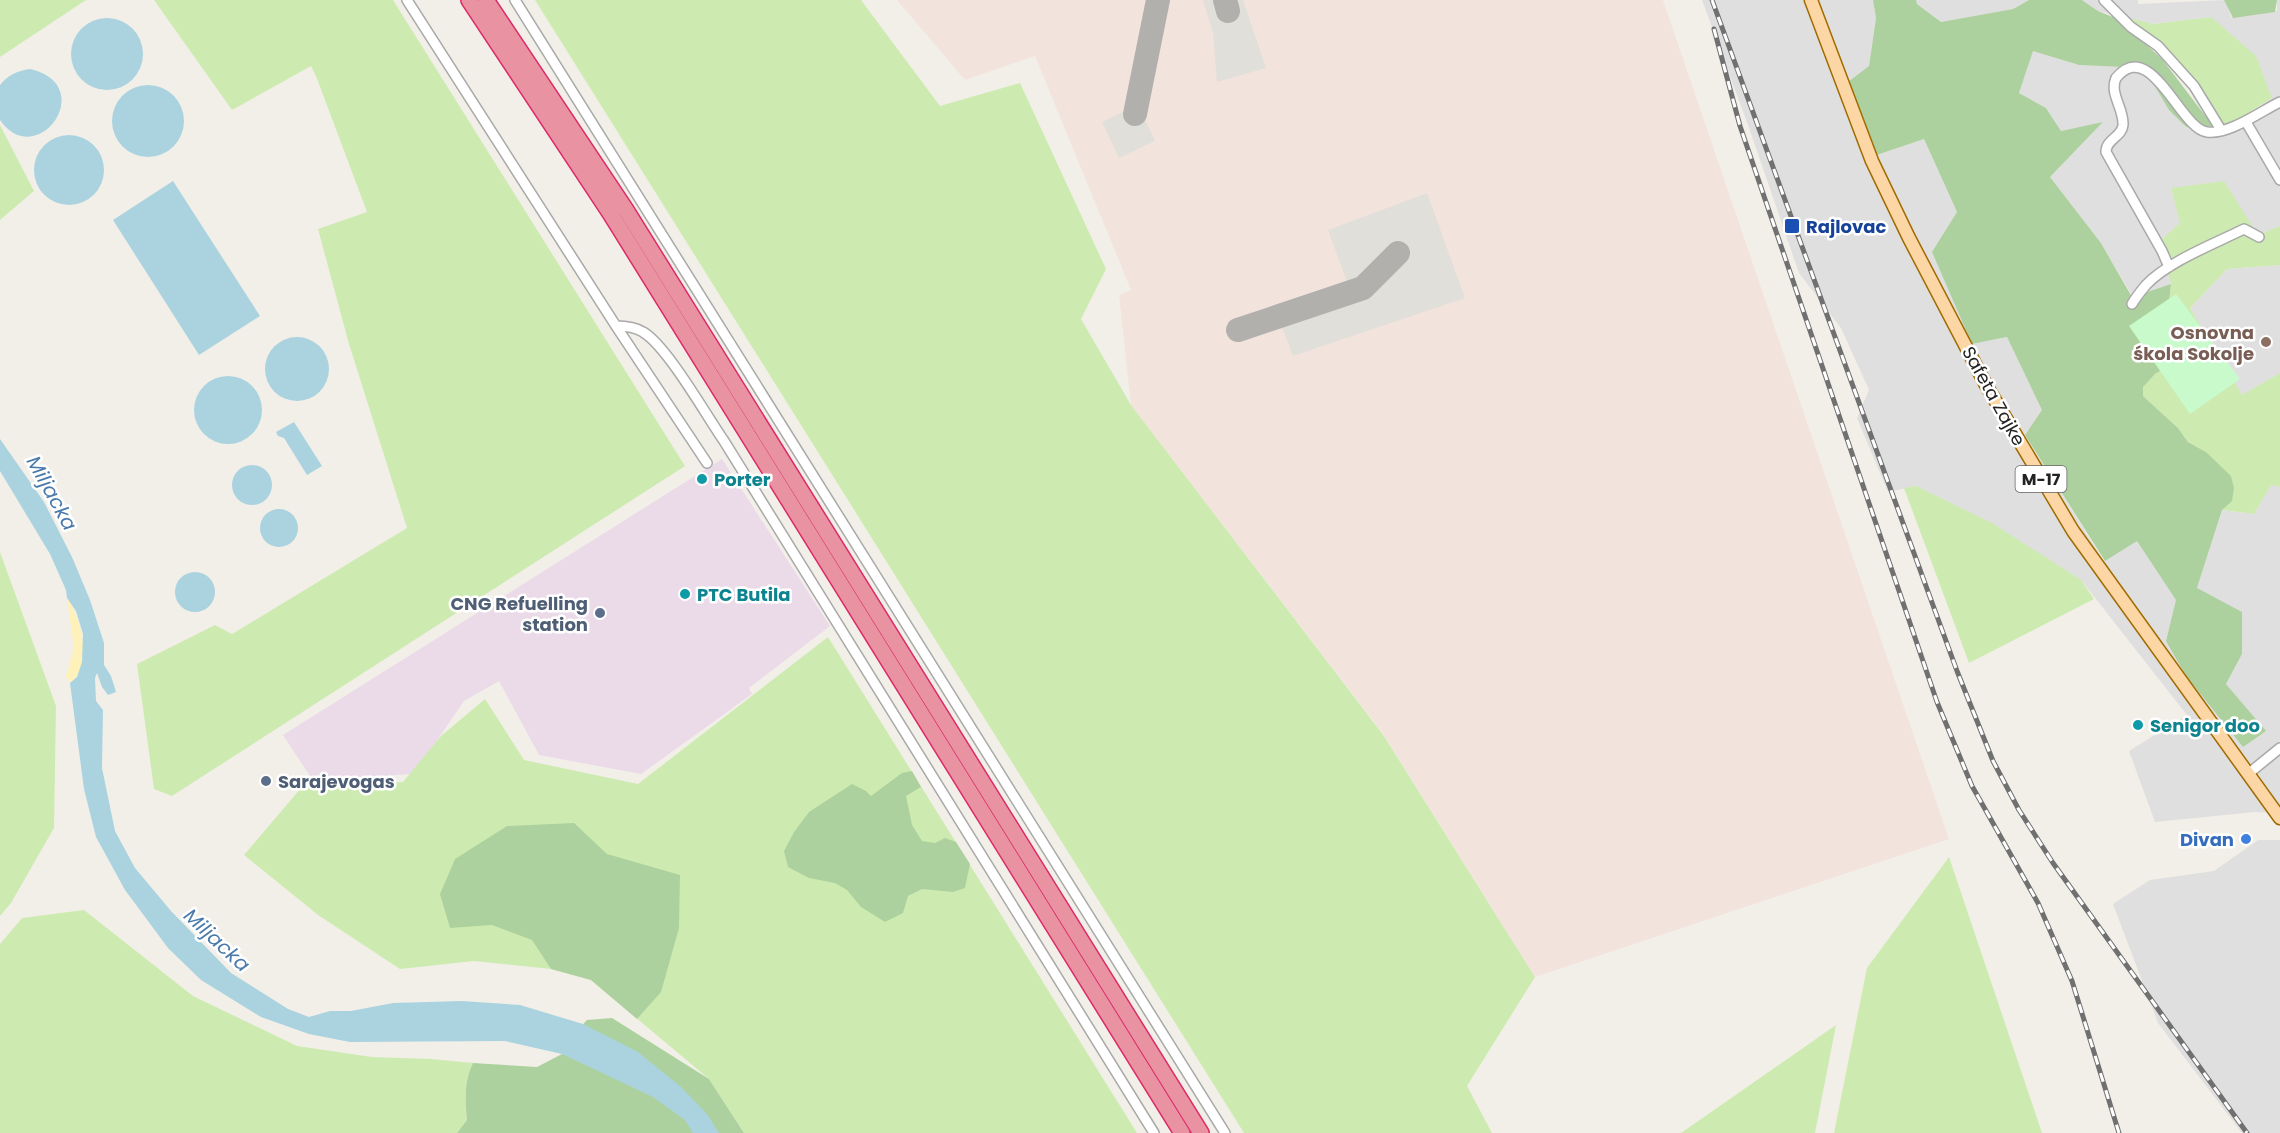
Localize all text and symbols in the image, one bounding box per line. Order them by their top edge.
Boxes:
place label: Rajlovac [1806,214,1887,239]
marker: Rajlovac [1783,217,1801,235]
place label: Osnovna śkola Sokolje [2133,320,2254,366]
marker: Osnovna śkola Sokolje [2259,335,2273,349]
street label: Safeta Zajke [1956,342,2032,450]
water label: Miljacka [20,451,84,535]
road number: M-17 [2016,466,2066,492]
place label: Porter [714,467,771,492]
marker: Porter [695,472,709,486]
place label: PTC Butila [697,582,791,607]
marker: PTC Butila [678,587,692,601]
place label: CNG Refuelling station [450,591,588,637]
marker: CNG Refuelling station [593,606,607,620]
place label: Senigor doo [2150,713,2260,738]
marker: Senigor doo [2131,718,2145,732]
place label: Sarajevogas [278,769,395,794]
marker: Sarajevogas [259,774,273,788]
place label: Divan [2180,827,2234,852]
marker: Divan [2239,832,2253,846]
water label: Miljacka [178,902,256,978]

